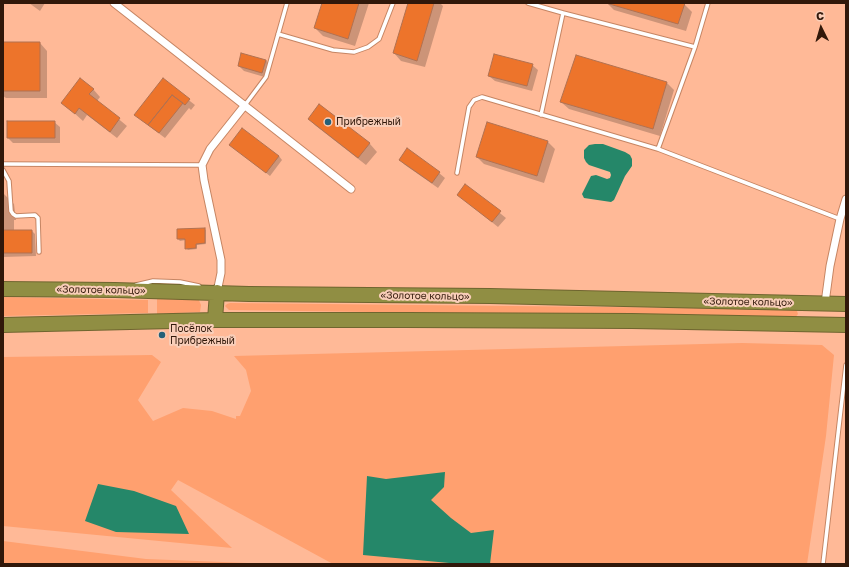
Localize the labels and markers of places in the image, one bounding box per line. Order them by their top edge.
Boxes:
place label: Прибрежный [336,116,401,128]
marker: Прибрежный [323,117,333,127]
place label: Посёлок Прибрежный [170,323,235,346]
marker: Посёлок Прибрежный [157,330,167,340]

